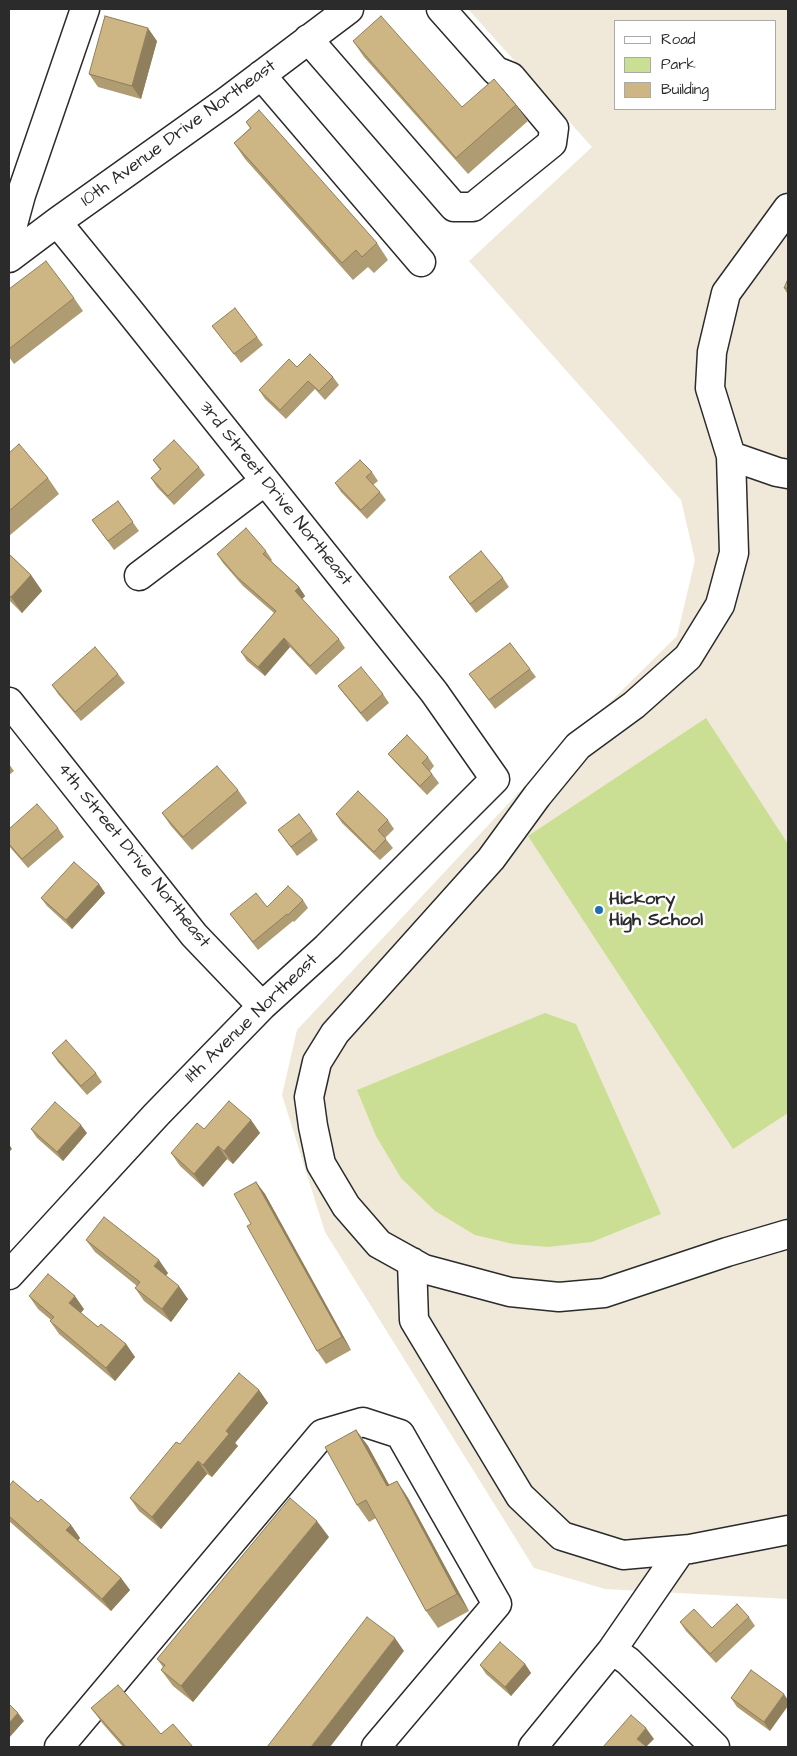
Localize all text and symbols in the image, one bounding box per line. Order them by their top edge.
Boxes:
legend [614,20,777,110]
text: Road [661,29,695,50]
text: Park [661,54,696,75]
street label: 10th Avenue Drive Northeast [77,56,281,212]
text: Building [661,79,709,100]
street label: 3rd Street Drive Northeast [194,397,356,591]
street label: 4th Street Drive Northeast [52,759,214,953]
place label: Hickory High School [609,889,703,932]
marker: Hickory High School [593,904,605,916]
street label: 11th Avenue Northeast [181,950,323,1088]

